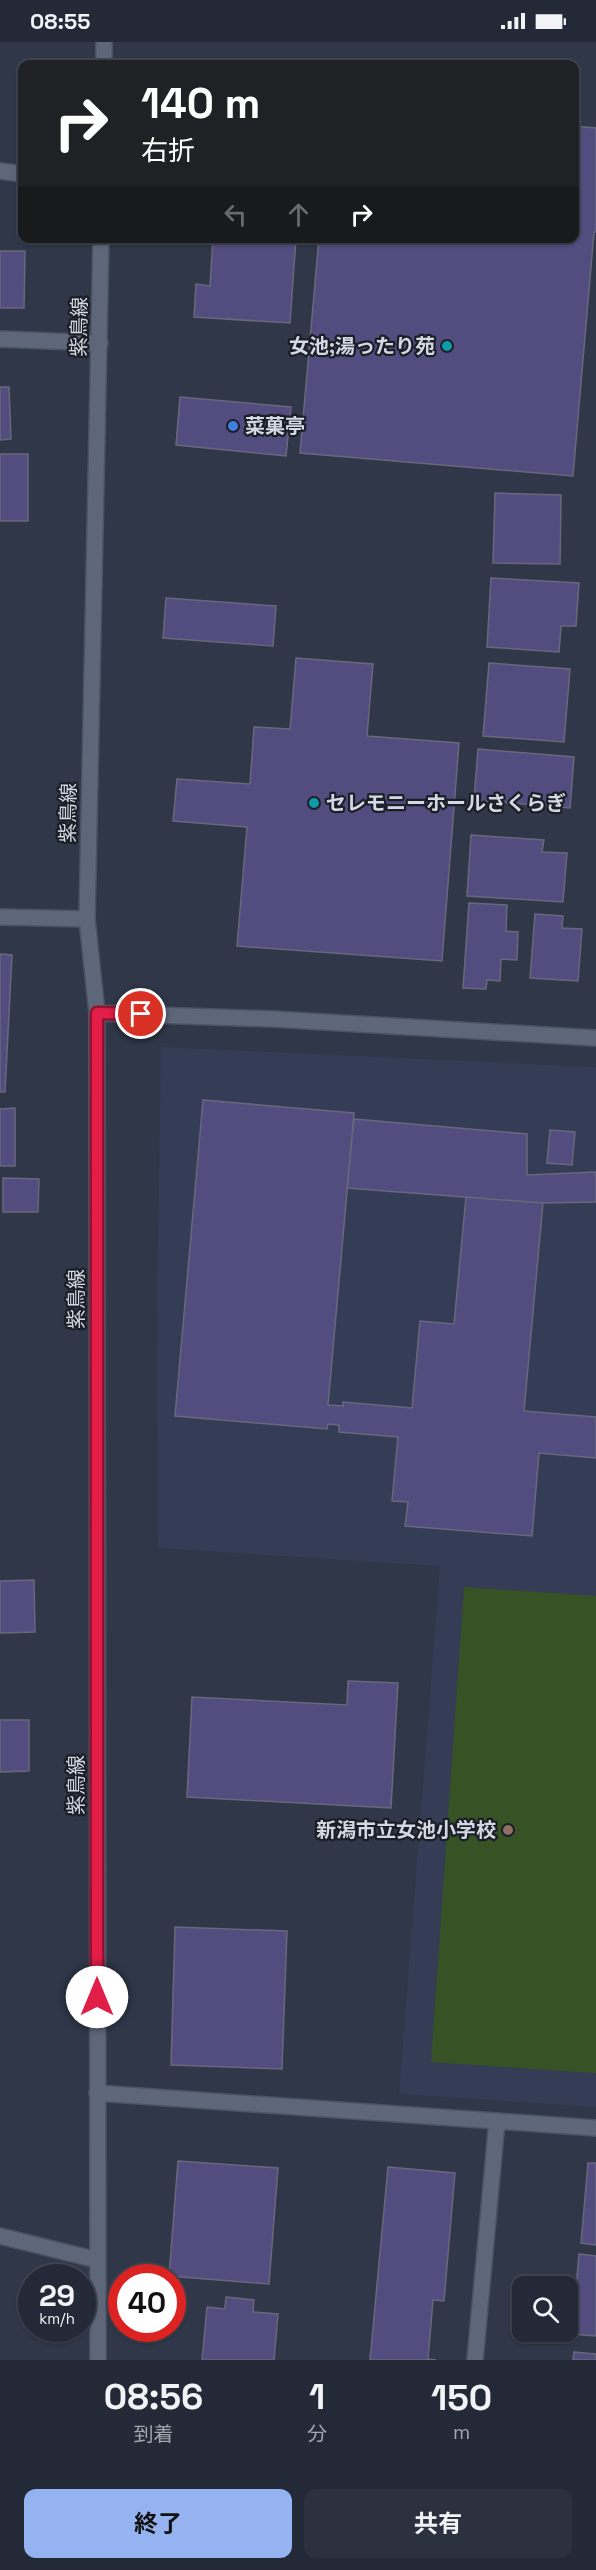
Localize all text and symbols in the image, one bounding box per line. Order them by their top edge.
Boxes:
text: 08:55 [30,7,90,35]
text: 140 m [141,77,260,130]
icon: right [42,84,120,162]
text: 右折 [141,133,195,168]
icon: left [219,198,252,231]
icon: ahead [282,198,315,231]
icon: right [345,198,378,231]
street label: 紫鳥線 [65,297,93,357]
place label: 女池;湯ったり苑 [289,333,435,359]
marker: 女池;湯ったり苑 [440,339,454,353]
place label: 菜菓亭 [245,413,305,439]
marker: 菜菓亭 [226,419,240,433]
street label: 紫鳥線 [54,783,82,843]
place label: セレモニーホールさくらぎ [326,790,566,816]
marker: セレモニーホールさくらぎ [307,796,321,810]
pin [115,988,166,1039]
icon: arrive [124,997,157,1030]
street label: 紫鳥線 [63,1269,89,1329]
street label: 紫鳥線 [63,1755,89,1815]
place label: 新潟市立女池小学校 [316,1817,496,1843]
marker: 新潟市立女池小学校 [501,1823,515,1837]
position arrow [65,1965,129,2029]
speed limit sign: 40 [108,2264,186,2342]
text: 29 [39,2276,75,2315]
map controls [512,2276,578,2342]
button: search [512,2276,578,2342]
text: km/h [39,2309,75,2328]
text: 08:56 [104,2374,203,2420]
text: 1 [309,2374,325,2420]
text: 150 [431,2375,492,2421]
text: m [453,2419,470,2445]
text: 到着 [134,2421,174,2447]
text: 分 [307,2421,327,2447]
button: 終了 [24,2489,292,2558]
button: 共有 [304,2489,572,2558]

